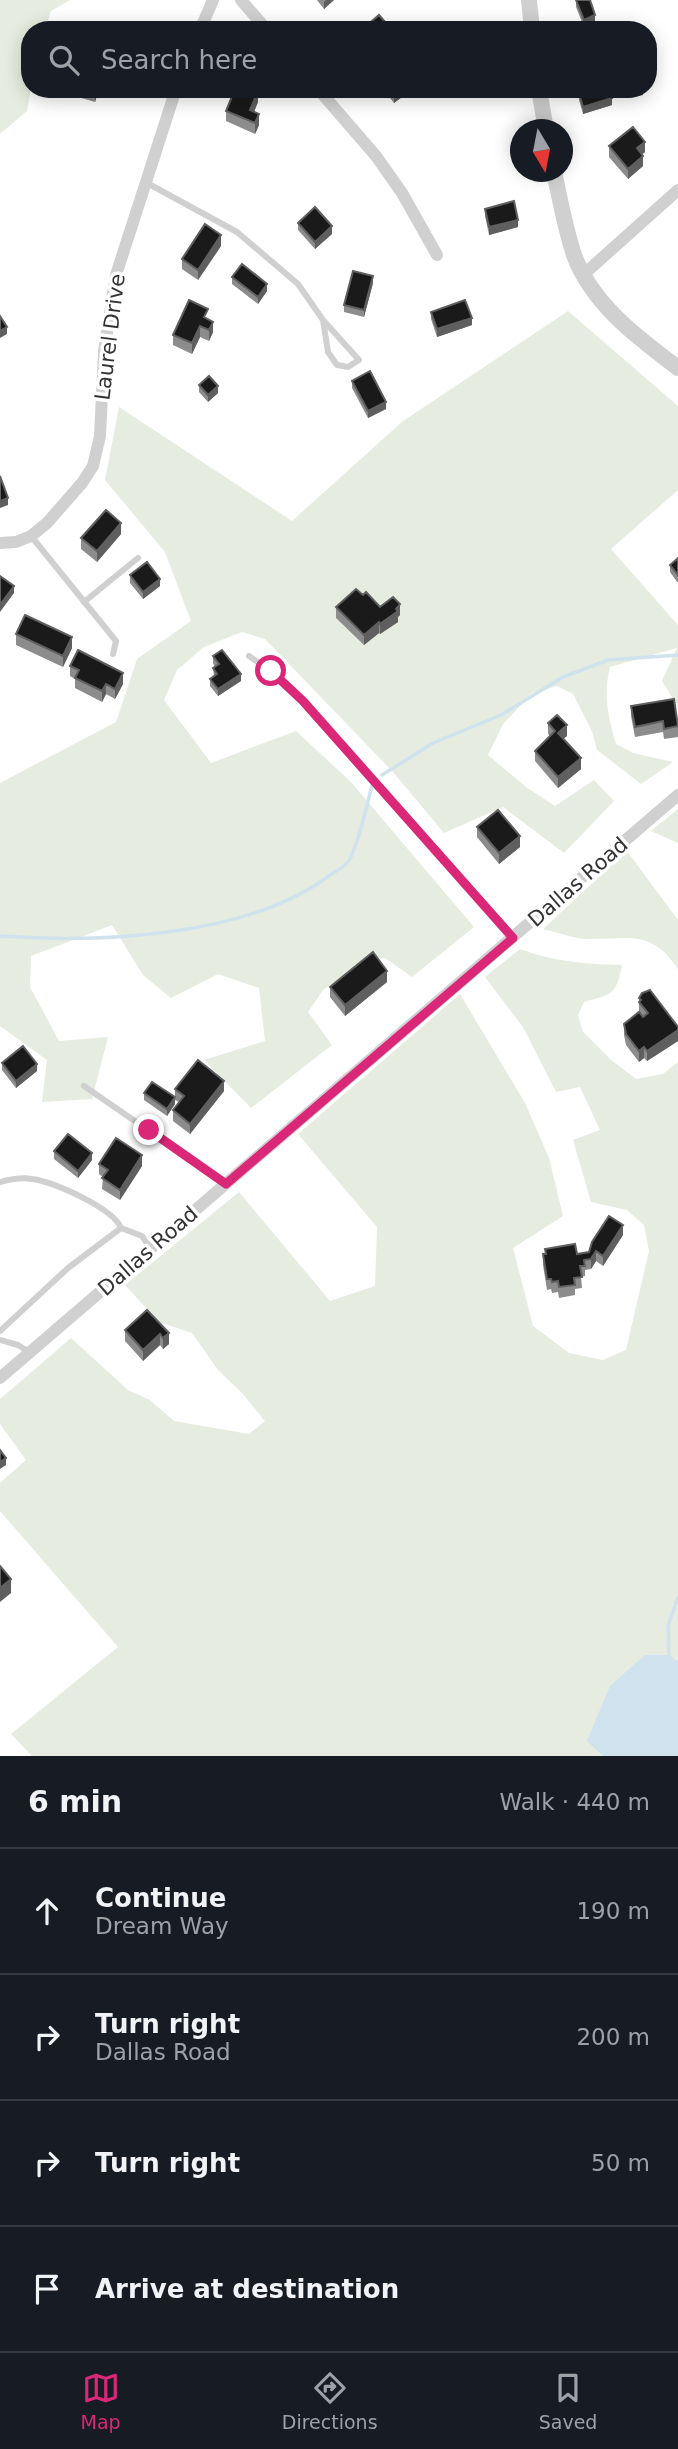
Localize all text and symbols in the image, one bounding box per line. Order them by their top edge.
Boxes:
search box [21,21,657,98]
icon: search [45,41,83,79]
text: Search here [101,45,257,75]
north arrow [510,119,573,182]
street label: Laurel Drive [90,272,130,402]
route start [255,655,286,686]
street label: Dallas Road [523,832,633,932]
route end [133,1114,164,1145]
street label: Dallas Road [93,1201,203,1301]
text: 6 min [28,1784,122,1819]
text: Walk · 440 m [499,1789,650,1815]
text: Continue [95,1883,226,1913]
icon: ahead [28,1892,66,1930]
text: 190 m [576,1898,650,1924]
text: Dream Way [95,1913,229,1939]
text: Turn right [95,2009,240,2039]
icon: right [28,2018,66,2056]
text: 200 m [576,2024,650,2050]
text: Dallas Road [95,2039,231,2065]
icon: right [28,2144,66,2182]
text: Turn right [95,2148,240,2178]
text: 50 m [591,2150,650,2176]
icon: arrive [28,2270,66,2308]
text: Arrive at destination [95,2274,399,2304]
tab: Map [81,2369,121,2433]
tab: Directions [282,2369,378,2433]
tab: Saved [539,2369,597,2433]

